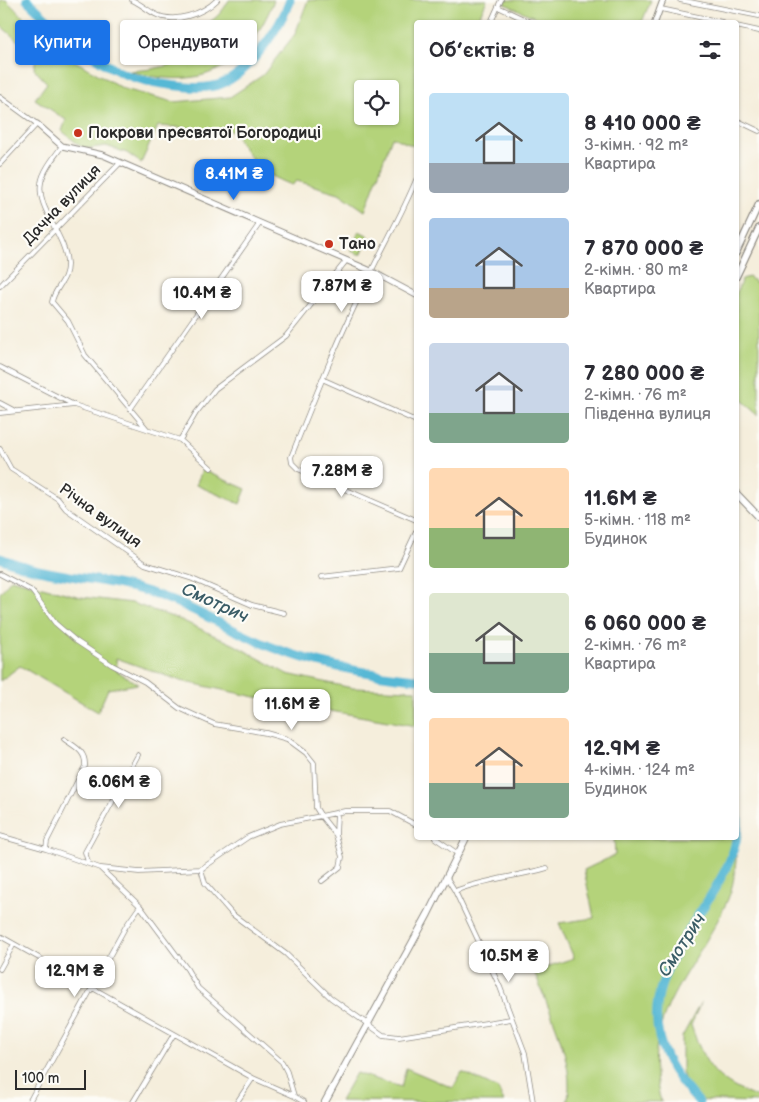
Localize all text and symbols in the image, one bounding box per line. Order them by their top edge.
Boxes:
chip: Купити [15,20,110,65]
chip: Орендувати [120,20,257,65]
icon: filters [696,36,724,64]
text: Об’єктів: 8 [429,38,535,63]
map controls [354,80,399,125]
button: locate [354,80,399,125]
text: 8 410 000 ₴ [584,111,701,136]
icon: home [469,113,529,173]
place label: Покрови пресвятої Богородиці [88,124,321,143]
marker: Покрови пресвятої Богородиці [72,127,84,139]
text: 3-кімн. · 92 m² [584,136,688,155]
text: Квартира [584,155,656,174]
pin: 8.41M ₴ [188,158,280,201]
street label: Дачна вулиця [19,161,105,249]
text: 8.41M ₴ [205,165,263,184]
place label: Тано [339,235,376,254]
text: 7 870 000 ₴ [584,236,703,261]
marker: Тано [323,238,335,250]
icon: home [469,238,529,298]
text: 2-кімн. · 80 m² [584,261,688,280]
pin: 7.87M ₴ [296,270,388,313]
text: 7.87M ₴ [312,277,372,296]
pin: 10.4M ₴ [156,278,248,320]
text: Квартира [584,280,656,299]
text: 10.4M ₴ [173,284,231,303]
text: 7 280 000 ₴ [584,361,704,386]
icon: home [469,363,529,423]
text: 2-кімн. · 76 m² [584,386,687,405]
text: Південна вулиця [584,405,711,424]
pin: 7.28M ₴ [296,456,388,498]
text: 7.28M ₴ [312,462,372,481]
street label: Річна вулиця [55,480,145,552]
text: 11.6M ₴ [584,486,657,511]
icon: home [469,488,529,548]
text: 5-кімн. · 118 m² [584,511,691,530]
text: Будинок [584,530,647,549]
water label: Смотрич [178,578,252,628]
text: 6 060 000 ₴ [584,611,706,636]
icon: home [469,613,529,673]
text: 2-кімн. · 76 m² [584,636,687,655]
text: Квартира [584,655,656,674]
pin: 11.6M ₴ [246,688,338,731]
text: 11.6M ₴ [264,695,320,714]
text: 12.9M ₴ [584,736,660,761]
icon: home [469,738,529,798]
text: 4-кімн. · 124 m² [584,761,695,780]
pin: 6.06M ₴ [73,766,165,809]
text: 6.06M ₴ [88,773,150,792]
text: Будинок [584,780,647,799]
water label: Смотрич [654,909,710,981]
pin: 10.5M ₴ [463,940,555,983]
text: 10.5M ₴ [480,947,538,966]
pin: 12.9M ₴ [29,956,121,998]
text: 12.9M ₴ [46,962,104,981]
scale bar [15,1067,86,1090]
text: 100 m [22,1070,59,1087]

